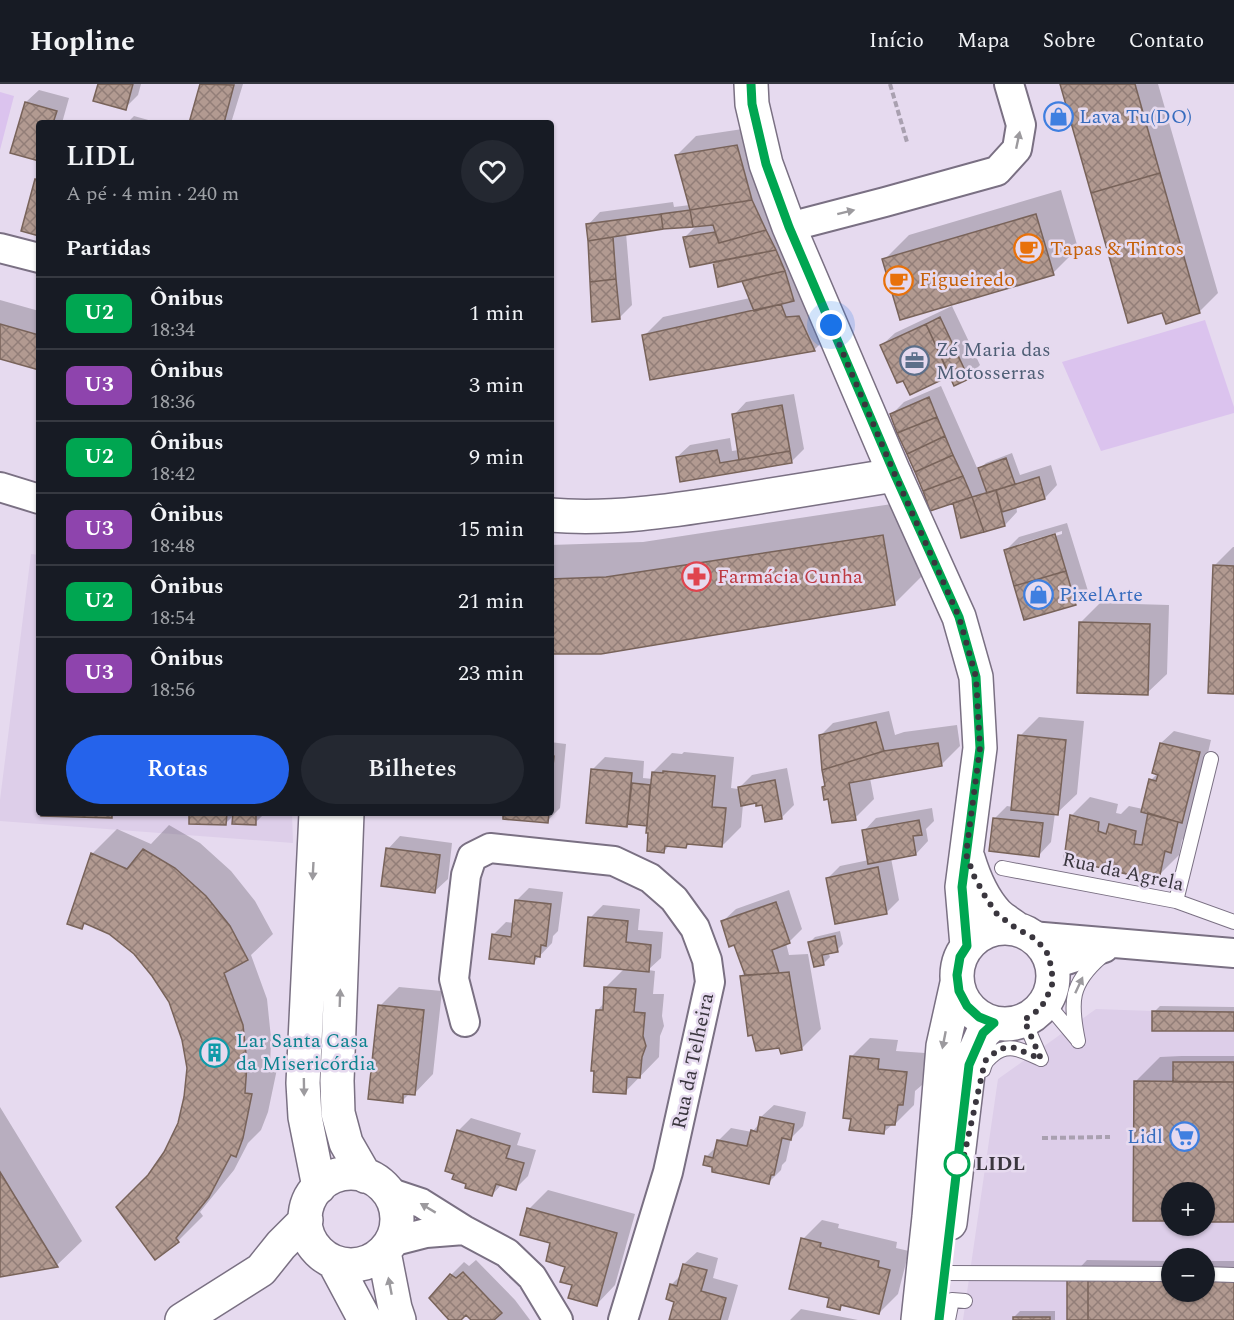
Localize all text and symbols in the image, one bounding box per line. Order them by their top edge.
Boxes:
text: Hopline [30,20,135,63]
text: Início [869,25,924,57]
text: Mapa [957,25,1010,57]
text: Sobre [1043,25,1096,57]
text: Contato [1129,25,1204,57]
shop icon: Lava Tu(DO) [1042,101,1074,133]
place label: Lava Tu(DO) [1079,102,1192,132]
one-way arrow [1014,130,1023,149]
text: LIDL [66,135,135,178]
button: heart [461,140,524,203]
text: A pé · 4 min · 240 m [66,179,239,209]
one-way arrow [837,207,855,217]
text: Partidas [66,232,151,265]
cafe icon: Tapas & Tintos [1013,233,1045,265]
place label: Tapas & Tintos [1050,234,1184,264]
cafe icon: Figueiredo [882,264,914,296]
place label: Figueiredo [919,265,1015,295]
text: Ônibus [150,282,224,315]
text: U2 [84,297,114,329]
text: 1 min [469,297,524,330]
your location [816,310,846,340]
text: 18:34 [150,315,195,345]
place label: Zé Maria das Motosserras [936,335,1051,388]
office icon: Zé Maria das Motosserras [899,345,931,377]
text: Ônibus [150,354,224,387]
text: U3 [84,369,114,401]
text: 3 min [469,369,524,402]
text: 18:36 [150,387,195,417]
text: Ônibus [150,426,224,459]
text: U2 [84,441,114,473]
text: 9 min [469,441,524,474]
text: 18:42 [150,459,195,489]
text: Ônibus [150,498,224,531]
text: U3 [84,513,114,545]
text: 15 min [458,513,524,546]
text: 18:48 [150,531,195,561]
pharmacy icon: Farmácia Cunha [680,561,712,593]
place label: Farmácia Cunha [717,562,863,592]
text: Ônibus [150,570,224,603]
shop icon: PixelArte [1022,579,1054,611]
place label: PixelArte [1059,580,1143,610]
text: U2 [84,585,114,617]
text: 21 min [458,585,524,618]
text: 18:54 [150,603,195,633]
text: Ônibus [150,642,224,675]
text: U3 [84,657,114,689]
text: 23 min [458,657,524,690]
text: 18:56 [150,675,195,705]
button: Rotas [66,735,289,804]
button: Bilhetes [301,735,524,804]
street label: Rua da Agrela [1059,844,1187,900]
one-way arrow [308,862,317,881]
one-way arrow [1074,976,1084,994]
one-way arrow [335,988,344,1007]
street label: Rua da Telheira [664,990,722,1132]
place label: Lar Santa Casa da Misericórdia [236,1026,376,1079]
one-way arrow [939,1031,948,1050]
building icon: Lar Santa Casa da Misericórdia [199,1036,231,1068]
one-way arrow [299,1078,309,1097]
supermarket icon: Lidl [1168,1121,1200,1153]
place label: Lidl [1127,1122,1163,1152]
place label: LIDL [975,1149,1025,1179]
marker: LIDL [944,1151,970,1177]
map controls [1161,1182,1215,1302]
button: + [1161,1182,1215,1236]
one-way arrow [420,1202,436,1213]
button: − [1161,1248,1215,1302]
one-way arrow [385,1277,394,1296]

